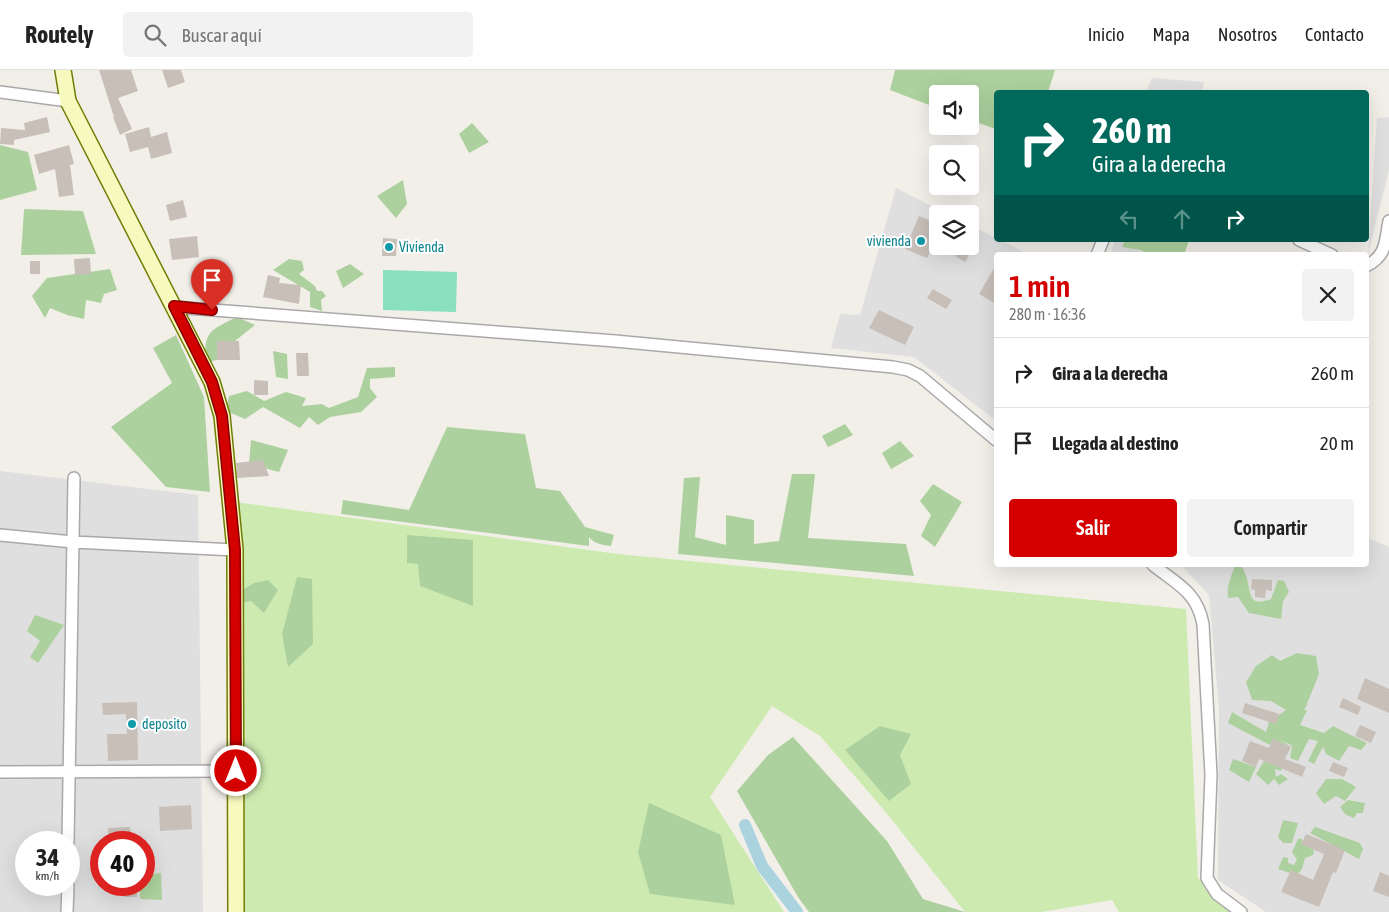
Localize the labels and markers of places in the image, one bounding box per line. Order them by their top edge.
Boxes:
place label: vivienda [867,233,911,249]
marker: vivienda [915,235,927,247]
place label: Vivienda [399,239,444,255]
marker: Vivienda [383,241,395,253]
pin [191,259,233,310]
place label: deposito [142,716,187,732]
marker: deposito [126,718,138,730]

